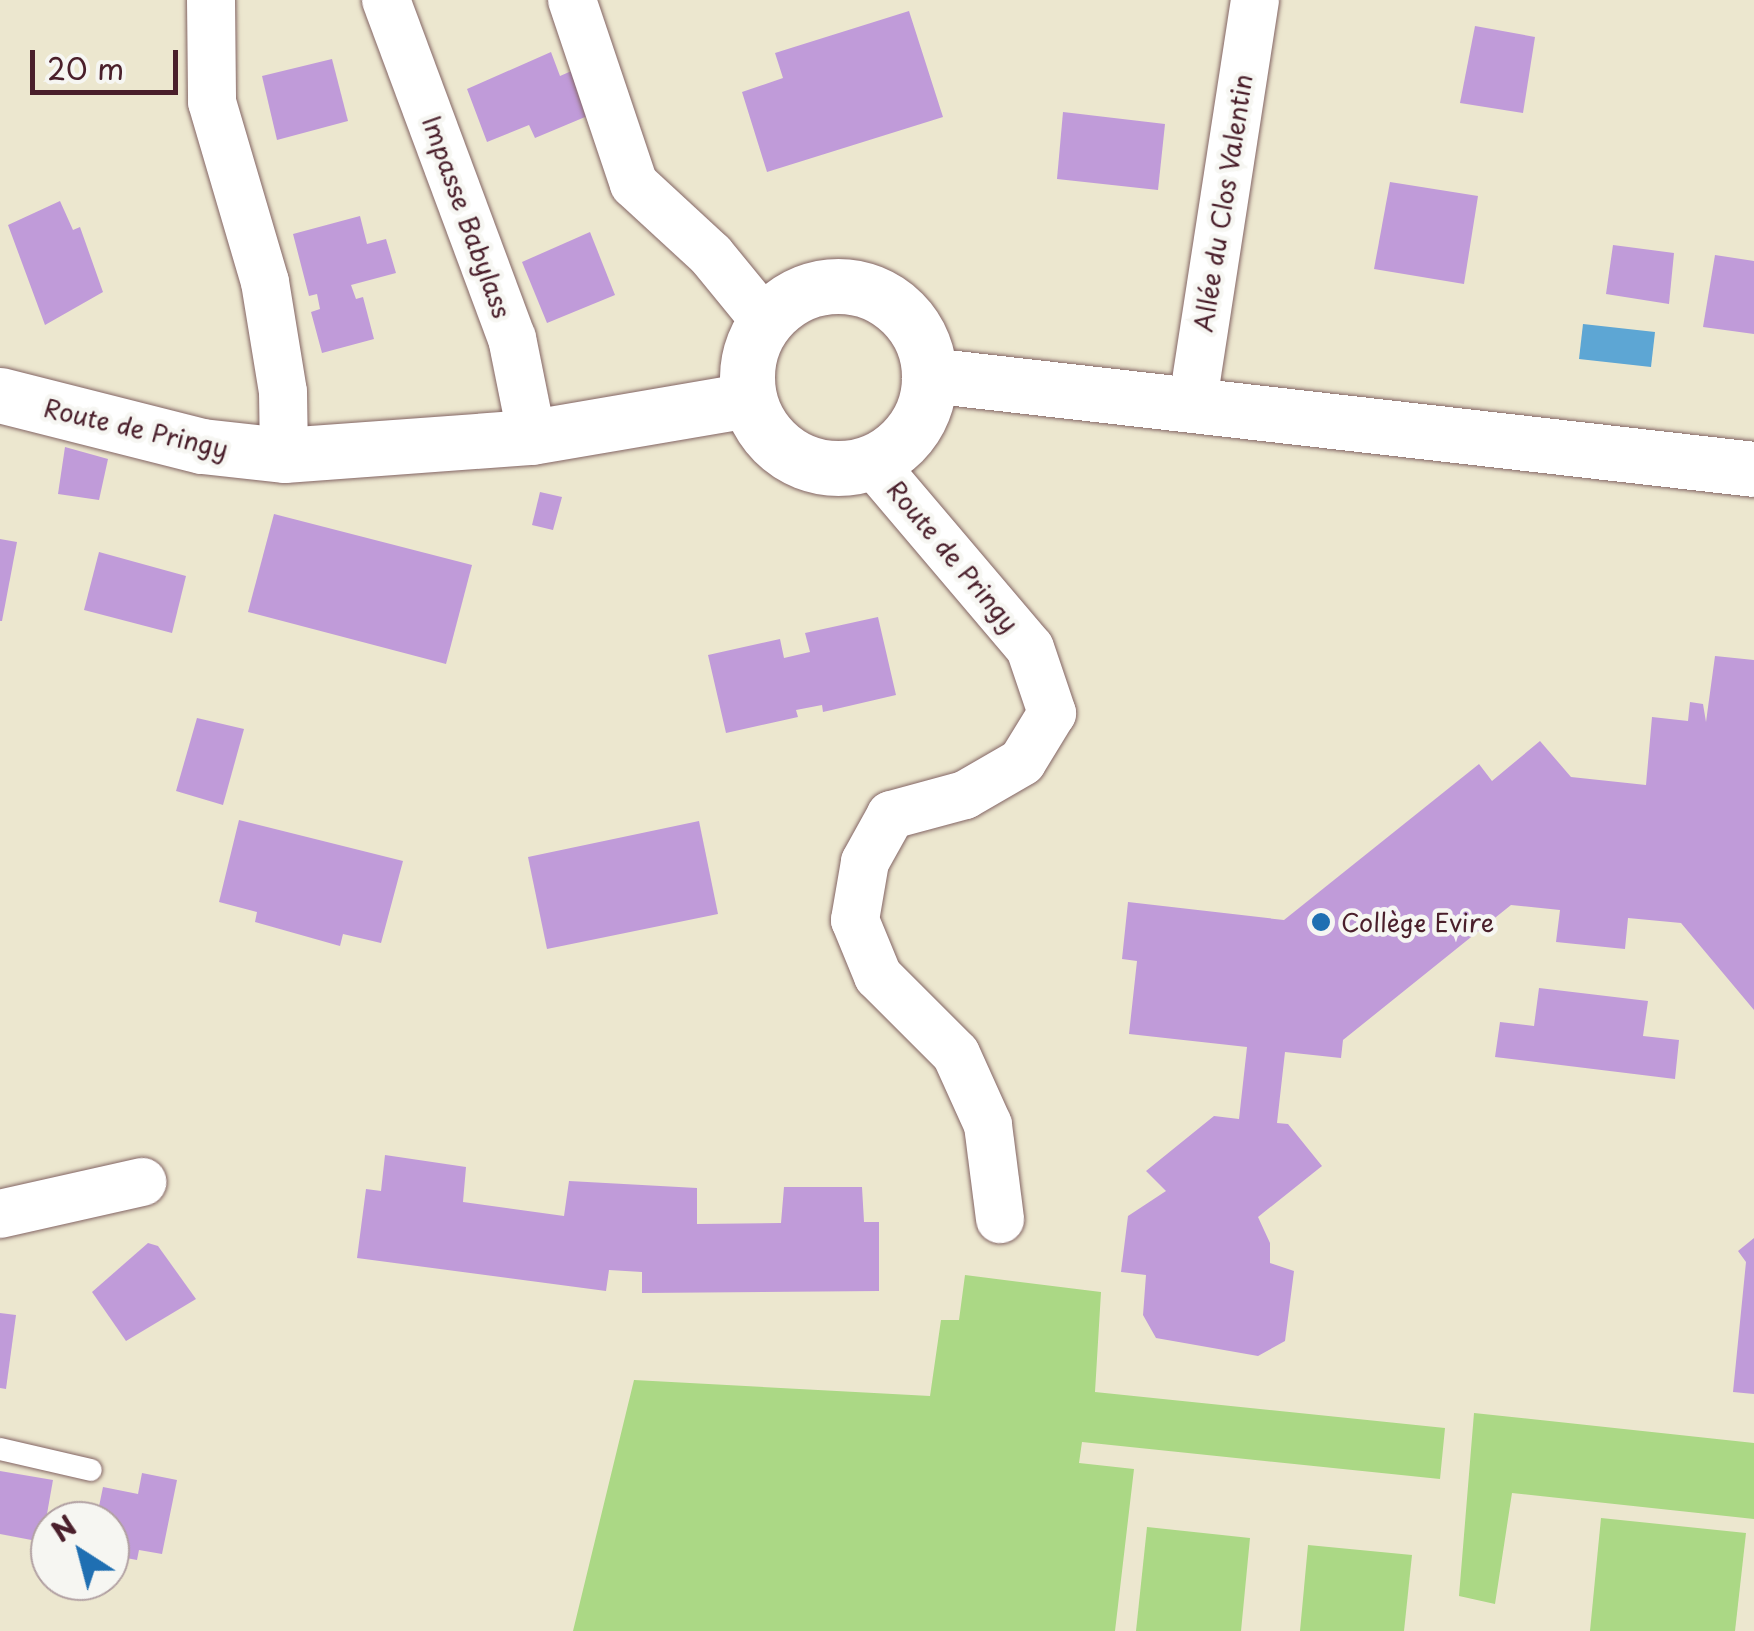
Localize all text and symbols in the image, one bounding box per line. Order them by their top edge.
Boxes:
scale bar [35,30,182,92]
text: 20 m [47,45,124,90]
street label: Allée du Clos Valentin [1188,71,1258,335]
street label: Impasse Babylass [416,112,518,322]
street label: Route de Pringy [40,392,232,464]
street label: Route de Pringy [881,474,1025,638]
place label: Collège Evire [1341,907,1494,937]
marker: Collège Evire [1310,911,1332,933]
north arrow [30,1501,130,1601]
text: N [42,1504,85,1552]

